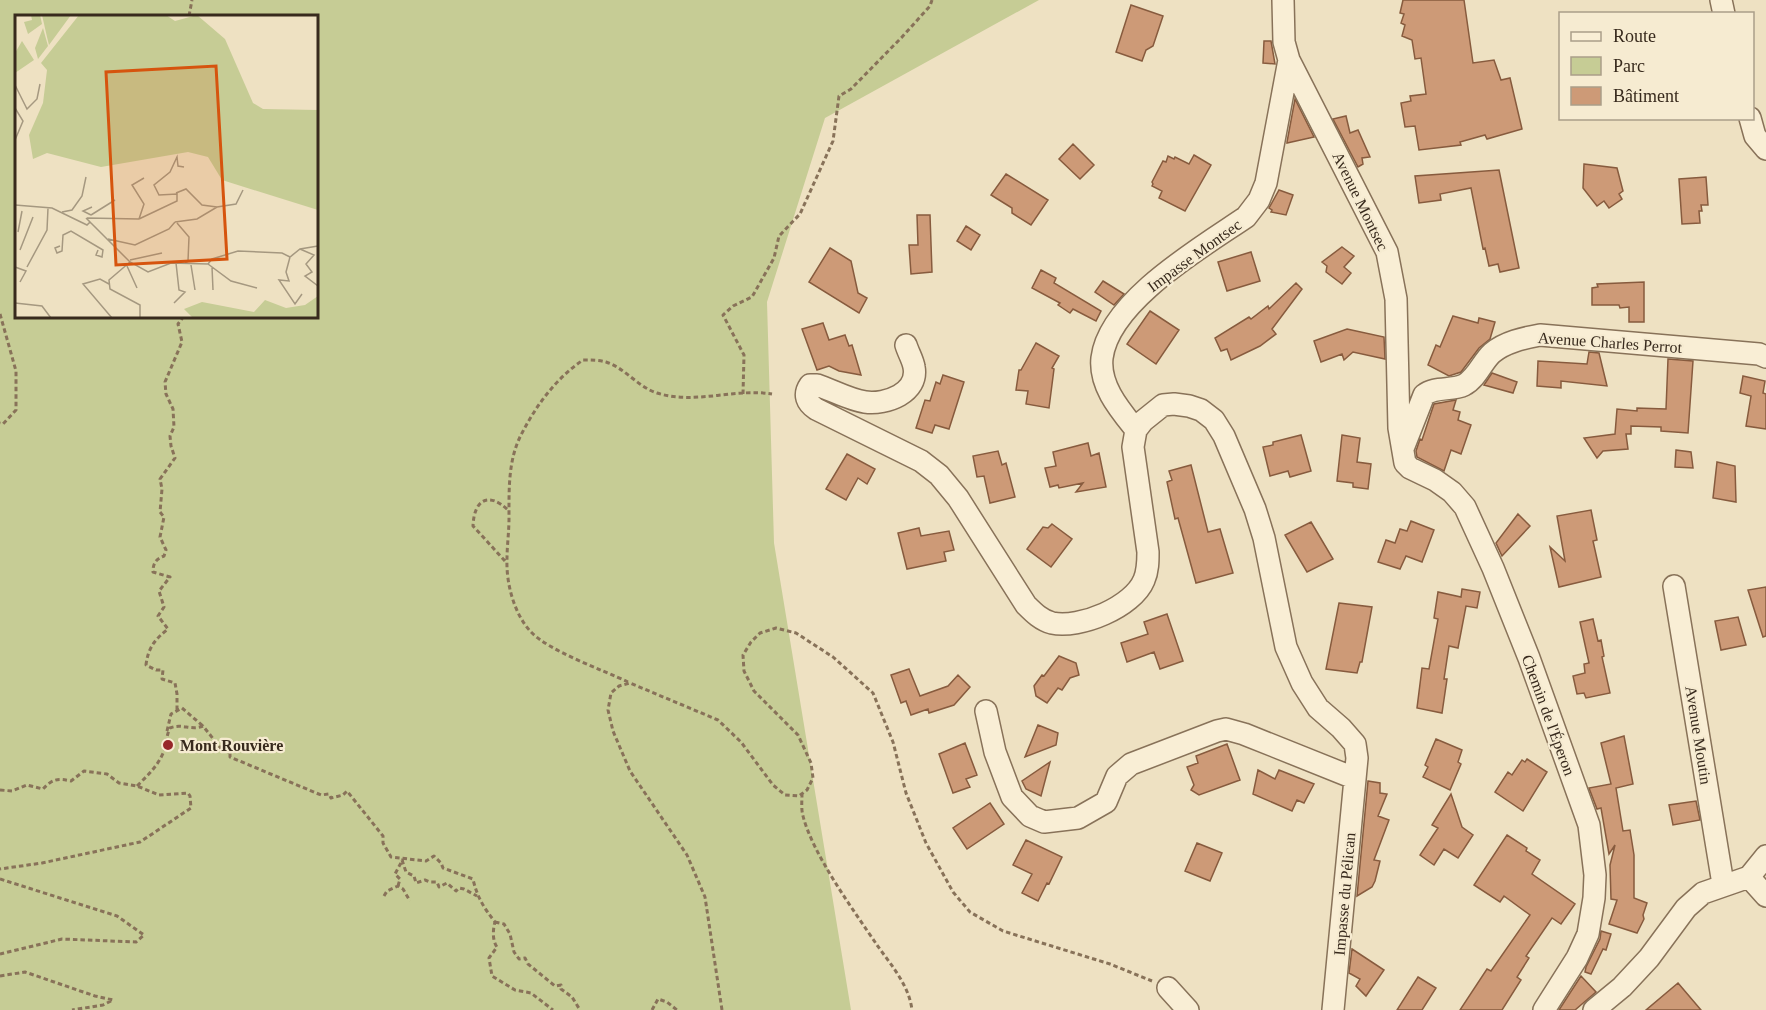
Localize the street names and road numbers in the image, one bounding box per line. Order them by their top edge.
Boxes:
street label: Avenue Montsec [1329,149,1392,253]
street label: Impasse Montsec [1144,216,1245,296]
street label: Avenue Charles Perrot [1537,329,1683,356]
street label: Chemin de l'Éperon [1518,652,1579,778]
street label: Avenue Moutin [1682,685,1715,786]
street label: Impasse du Pélican [1331,832,1359,956]

